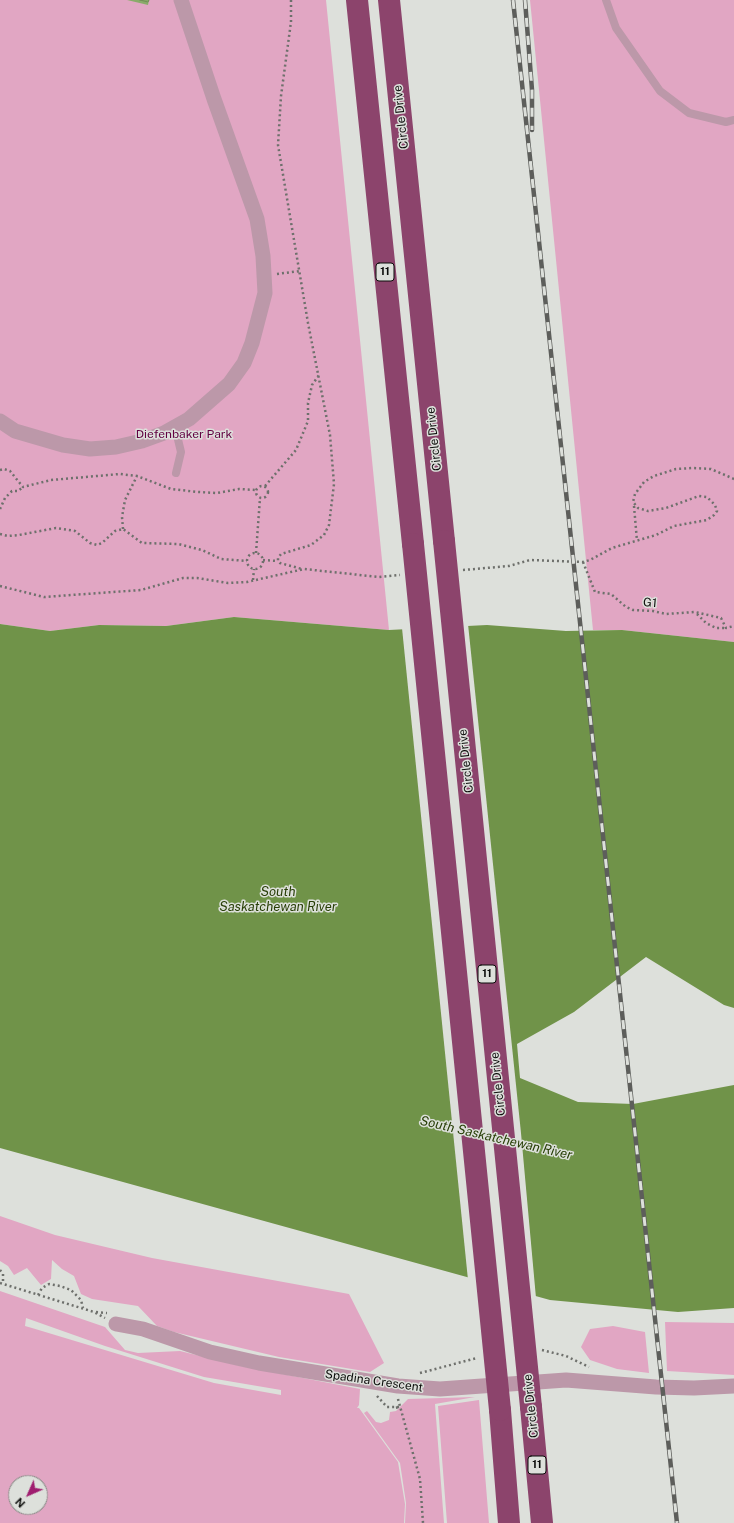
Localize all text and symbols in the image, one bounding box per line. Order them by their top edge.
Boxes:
street label: Circle Drive [390,84,412,150]
road number: 11 [376,263,394,281]
street label: Circle Drive [423,406,445,472]
park label: Diefenbaker Park [136,427,232,441]
street label: G1 [643,595,657,611]
street label: Circle Drive [455,728,477,794]
water label: South Saskatchewan River [219,884,337,915]
road number: 11 [478,965,496,983]
street label: Circle Drive [487,1051,509,1117]
water label: South Saskatchewan River [418,1113,574,1163]
street label: Spadina Crescent [324,1367,424,1395]
street label: Circle Drive [520,1373,542,1439]
road number: 11 [528,1456,546,1474]
north arrow [8,1475,48,1515]
text: N [13,1495,28,1510]

